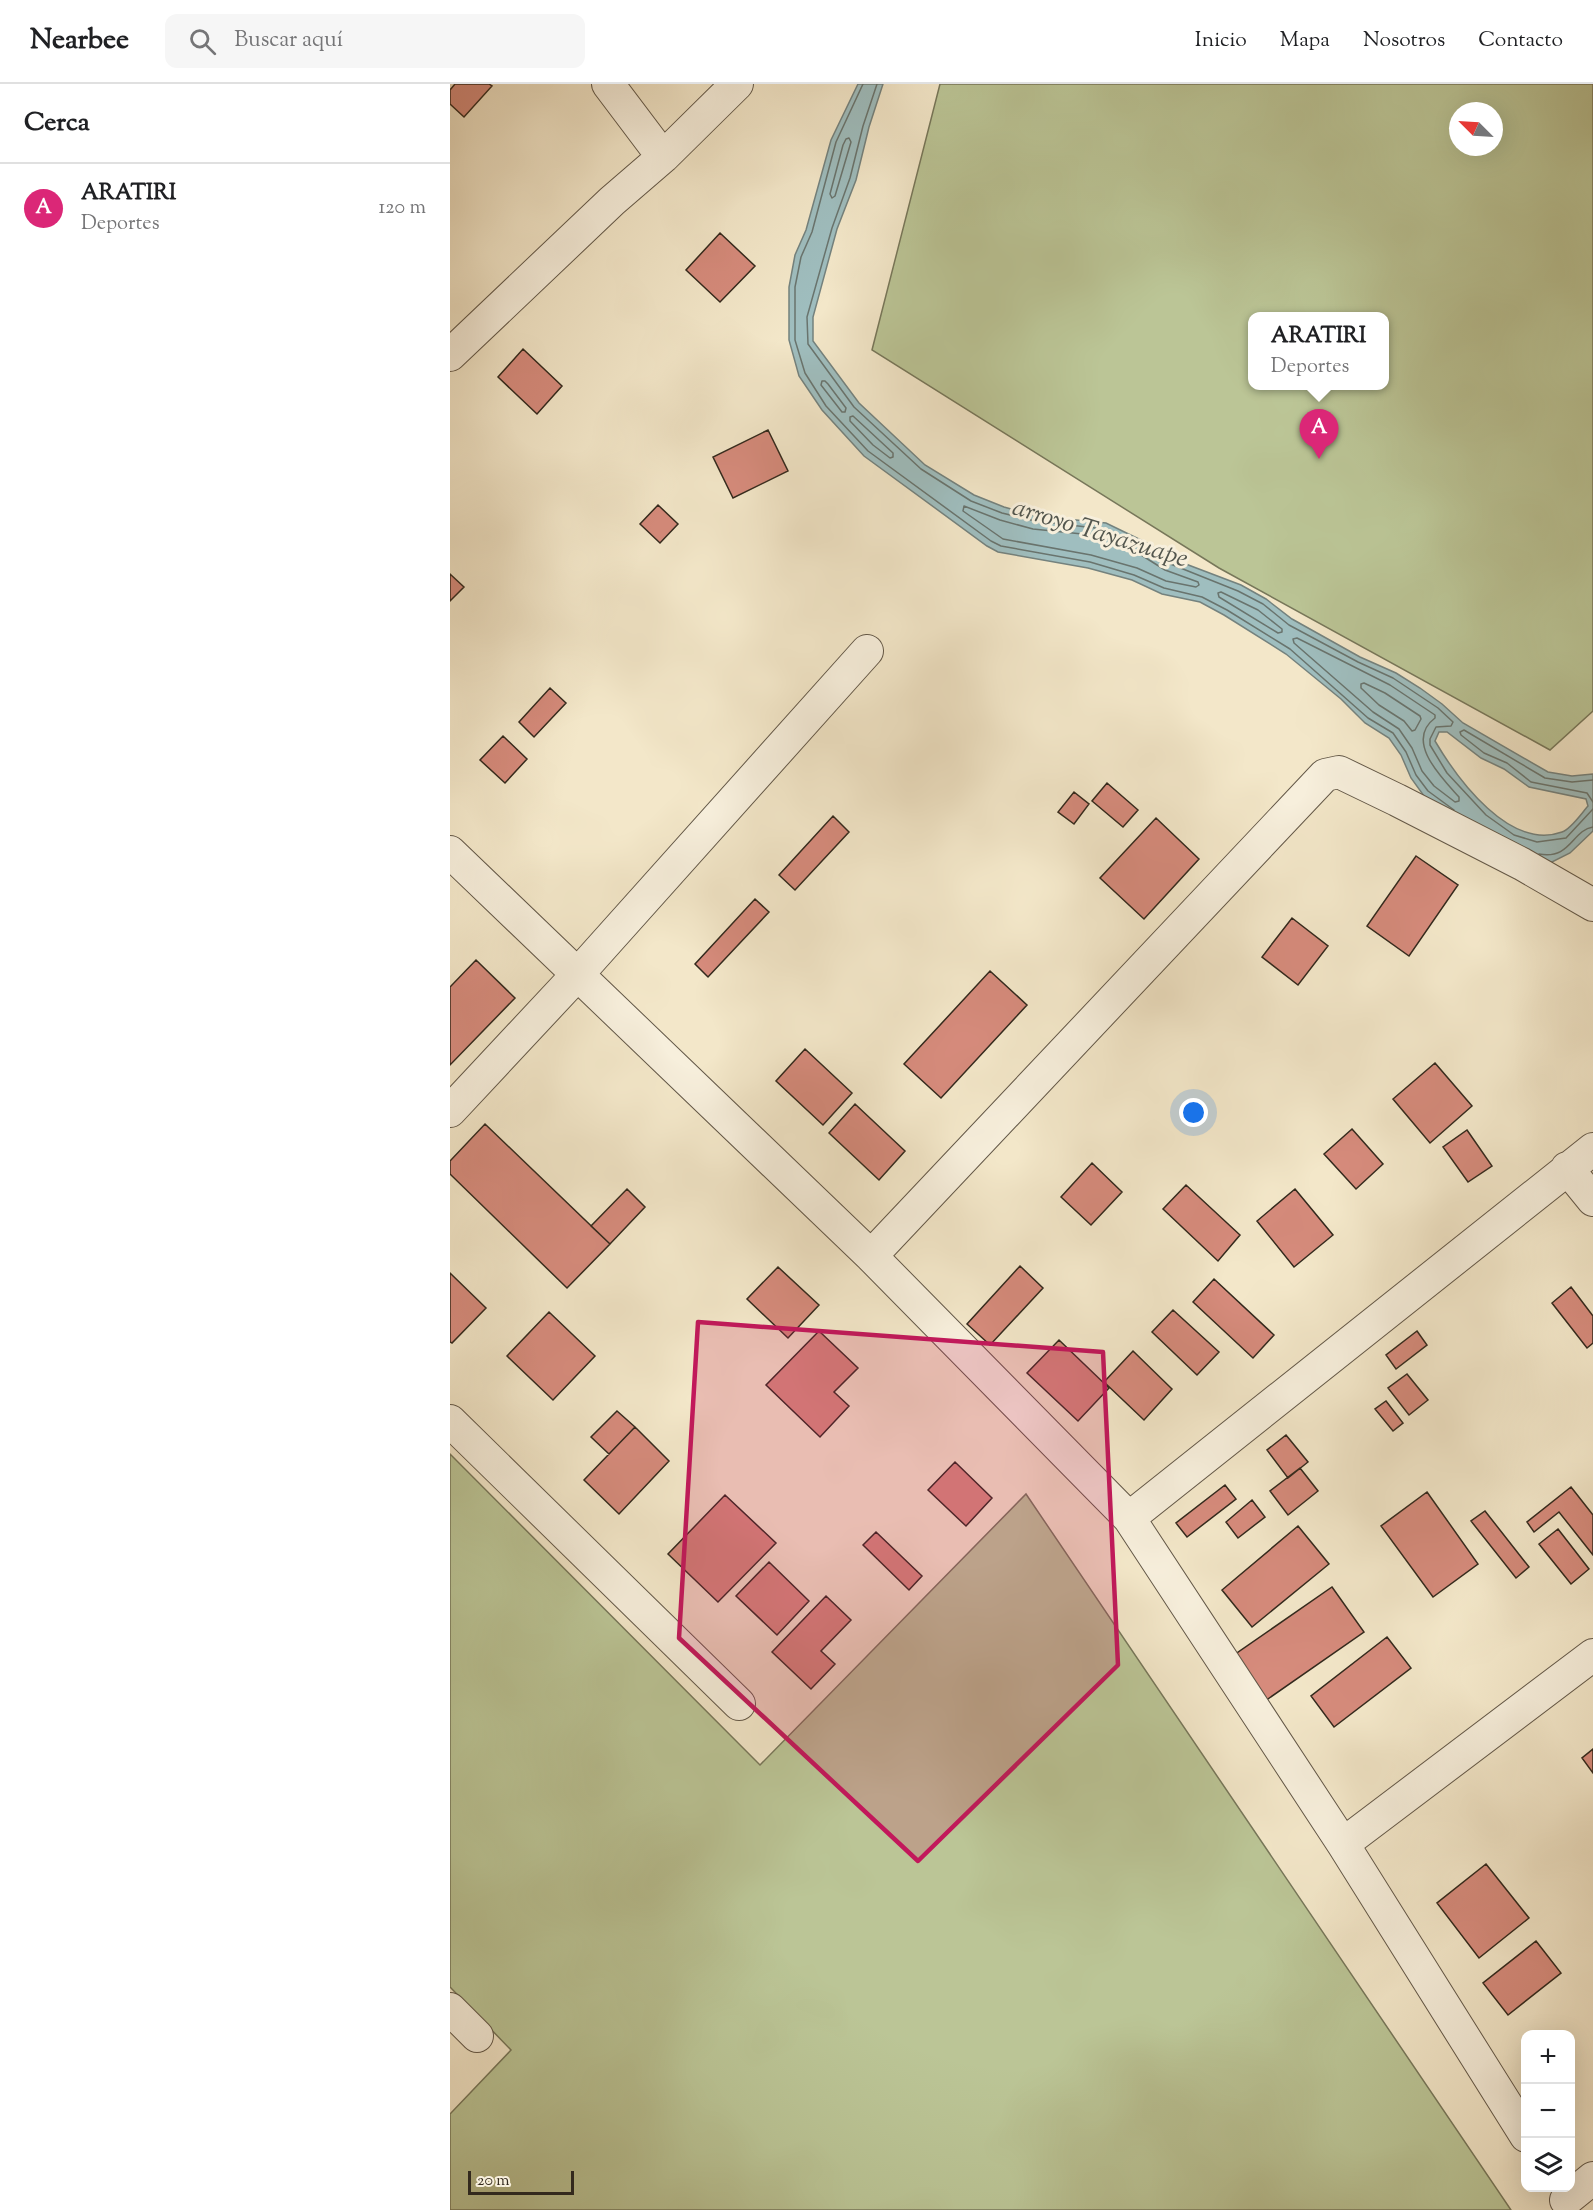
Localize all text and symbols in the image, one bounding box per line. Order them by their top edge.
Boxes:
search box [165,14,585,68]
text: Nearbee [30,21,129,61]
icon: search [186,25,219,58]
text: Buscar aquí [234,25,343,57]
text: Inicio [1195,26,1247,56]
text: Mapa [1280,26,1330,56]
text: Nosotros [1363,26,1445,56]
text: Contacto [1478,26,1563,56]
north arrow [1449,102,1503,156]
text: Cerca [24,105,90,142]
text: ARATIRI [81,178,176,210]
text: A [35,194,52,223]
text: 120 m [378,194,426,223]
text: Deportes [81,210,160,239]
popup [1248,312,1389,390]
text: ARATIRI [1271,321,1366,353]
text: Deportes [1271,353,1349,382]
pin: A [1300,410,1338,459]
water label: arroyo Tayazuape [1008,490,1192,578]
your location [1179,1098,1208,1127]
map controls [1521,2030,1575,2192]
button: + [1521,2030,1575,2084]
button: − [1521,2084,1575,2138]
button: layers [1521,2138,1575,2192]
scale bar [468,2168,574,2196]
text: 20 m [477,2170,510,2193]

